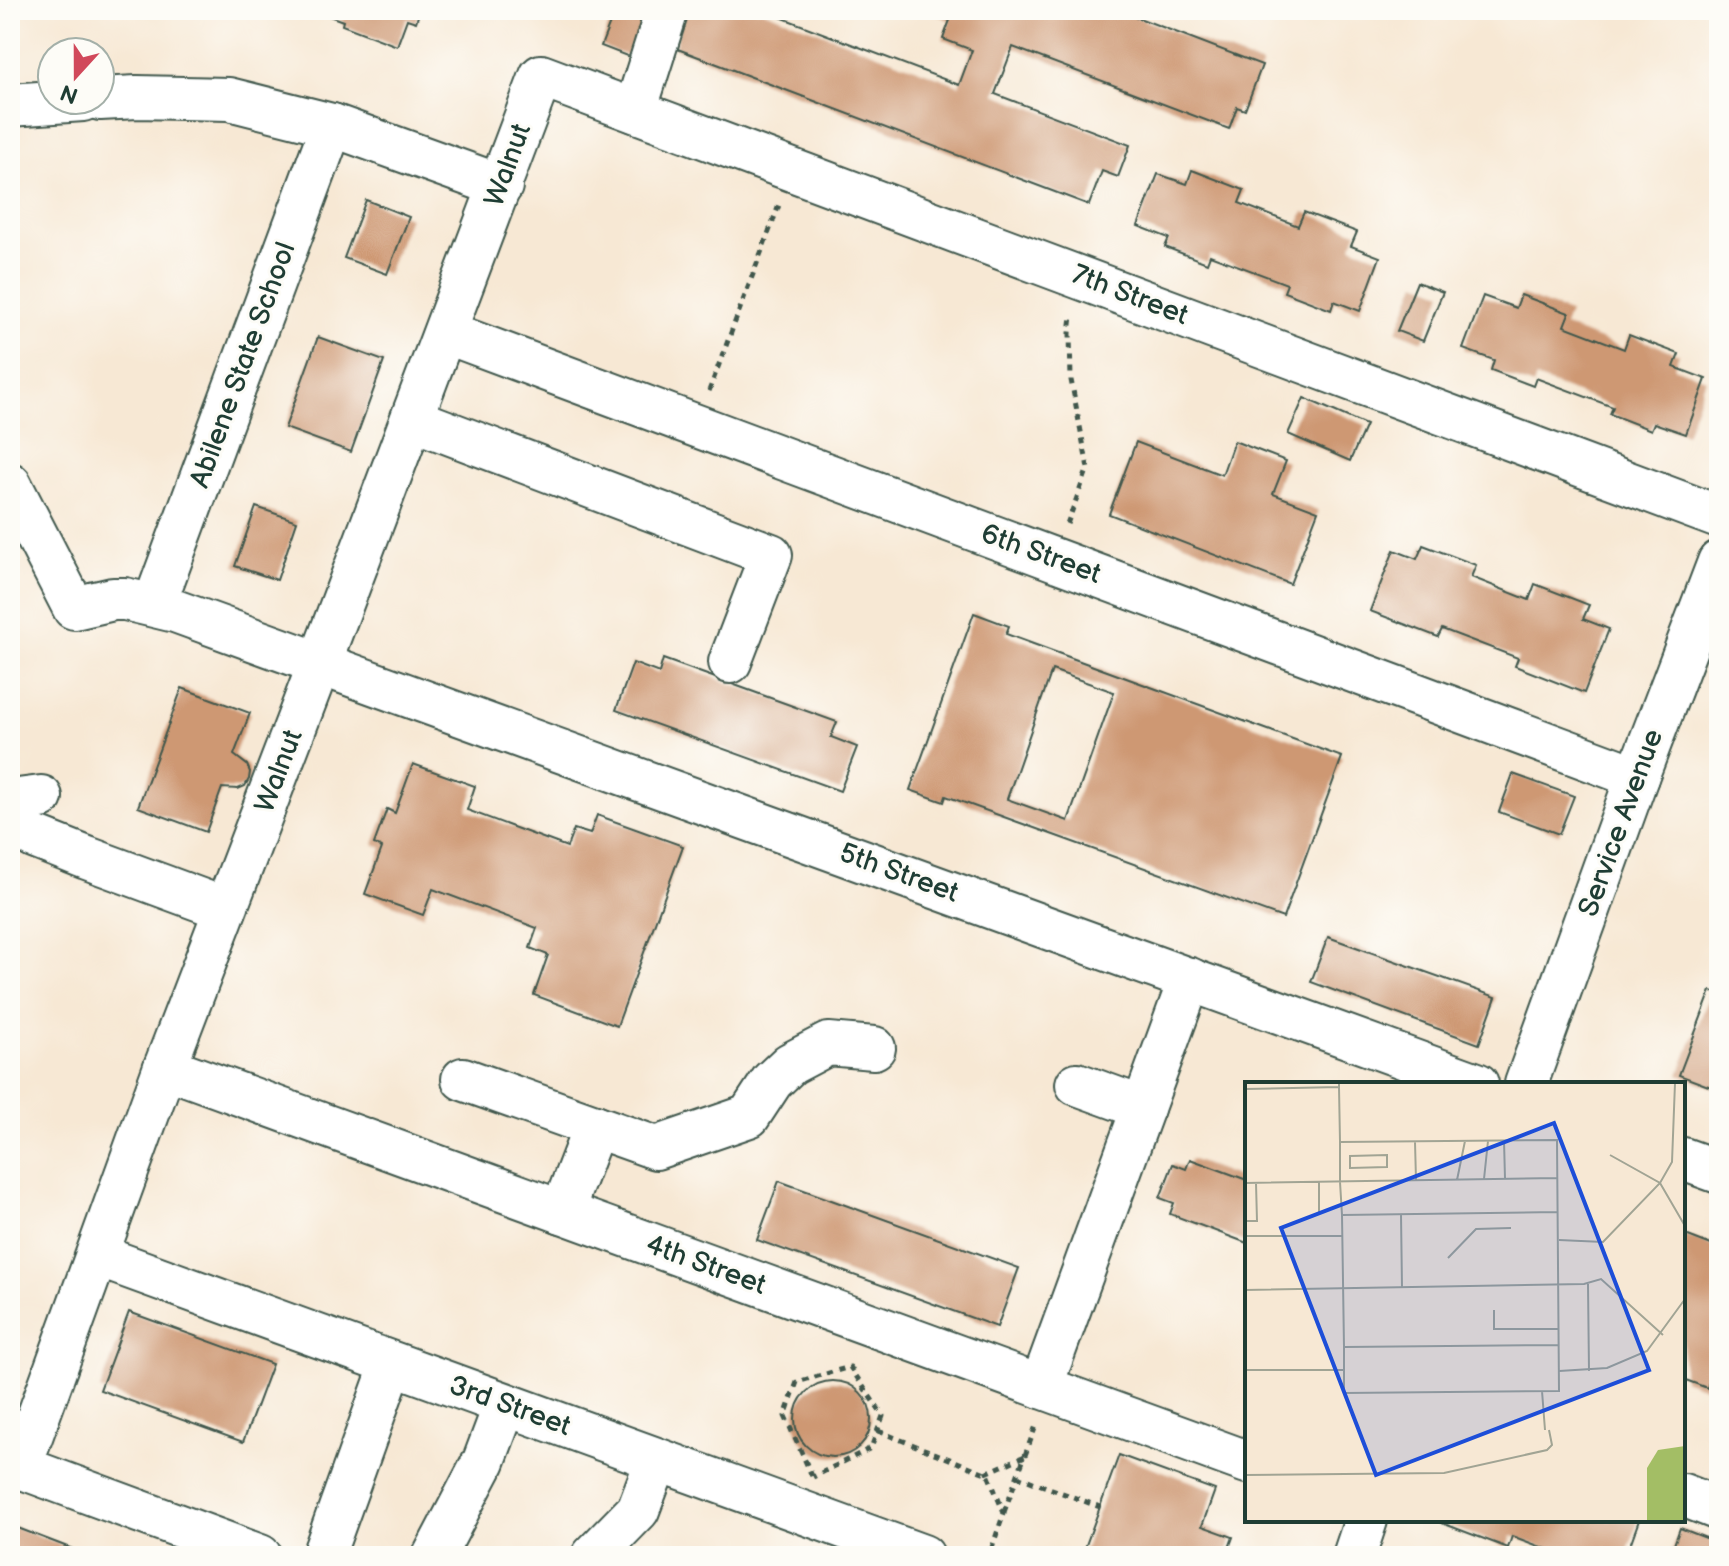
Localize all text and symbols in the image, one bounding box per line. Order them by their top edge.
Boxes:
north arrow [36,36,116,116]
text: N [57,78,82,109]
street label: Walnut [478,119,538,211]
street label: Abilene State School [183,238,303,492]
street label: 7th Street [1067,258,1193,332]
street label: 6th Street [977,517,1106,591]
street label: Walnut [248,725,310,817]
street label: Service Avenue [1572,725,1670,921]
street label: 5th Street [835,836,963,910]
inset map [1245,1082,1685,1522]
street label: 4th Street [642,1228,771,1302]
street label: 3rd Street [445,1369,576,1443]

